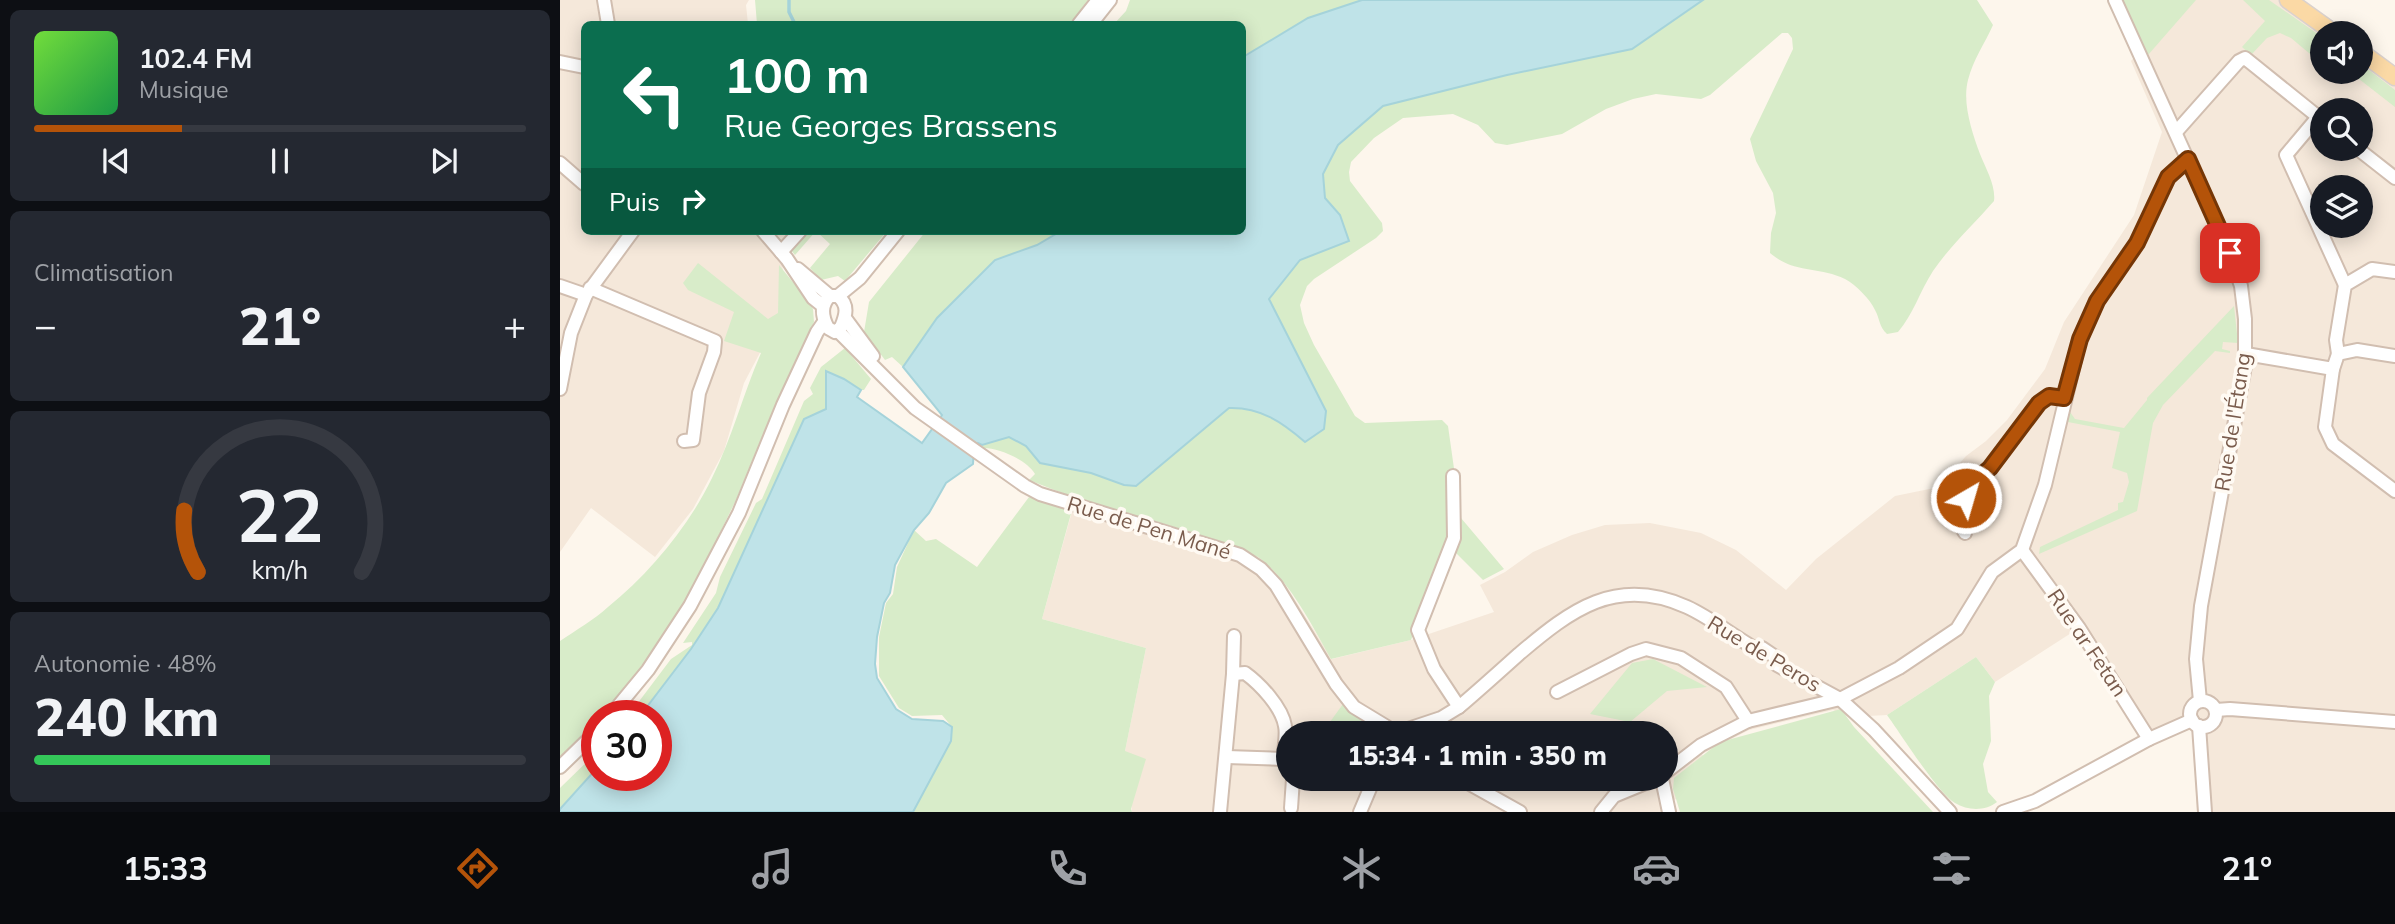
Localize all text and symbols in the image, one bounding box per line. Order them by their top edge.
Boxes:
map controls [2310,21,2373,238]
button: sound [2310,21,2373,84]
text: 102.4 FM [139,42,252,75]
text: 100 m [724,44,870,105]
icon: left [609,49,700,140]
text: Musique [139,75,228,104]
button: search [2310,98,2373,161]
text: Rue Georges Brassens [724,105,1058,145]
icon: previous [97,142,135,180]
icon: pause [261,142,299,180]
icon: next [425,142,463,180]
button: layers [2310,175,2373,238]
icon: right [674,182,712,220]
text: Puis [609,185,660,218]
pin [2200,223,2260,283]
icon: arrive [2211,234,2249,272]
text: Climatisation [34,258,174,287]
text: 21° [239,293,321,358]
text: − [34,301,57,349]
text: + [503,301,526,349]
street label: Rue de l'Étang [2208,351,2256,493]
position arrow [1929,461,2003,535]
text: 22 [236,470,324,561]
street label: Rue de Pen Mané [1064,490,1234,564]
text: km/h [252,554,308,585]
street label: Rue ar Fetan [2042,584,2133,701]
street label: Rue de Peros [1703,609,1826,697]
text: Autonomie · 48% [34,649,217,678]
text: 240 km [34,684,219,749]
speed limit sign: 30 [581,700,672,791]
text: 15:34 · 1 min · 350 m [1347,739,1607,772]
icon: directions [453,844,502,893]
icon: music [748,844,797,893]
icon: phone [1043,844,1092,893]
icon: climate [1337,844,1386,893]
icon: car [1632,844,1681,893]
icon: filters [1927,844,1976,893]
text: 15:33 [123,848,208,888]
text: 21° [2222,848,2272,888]

